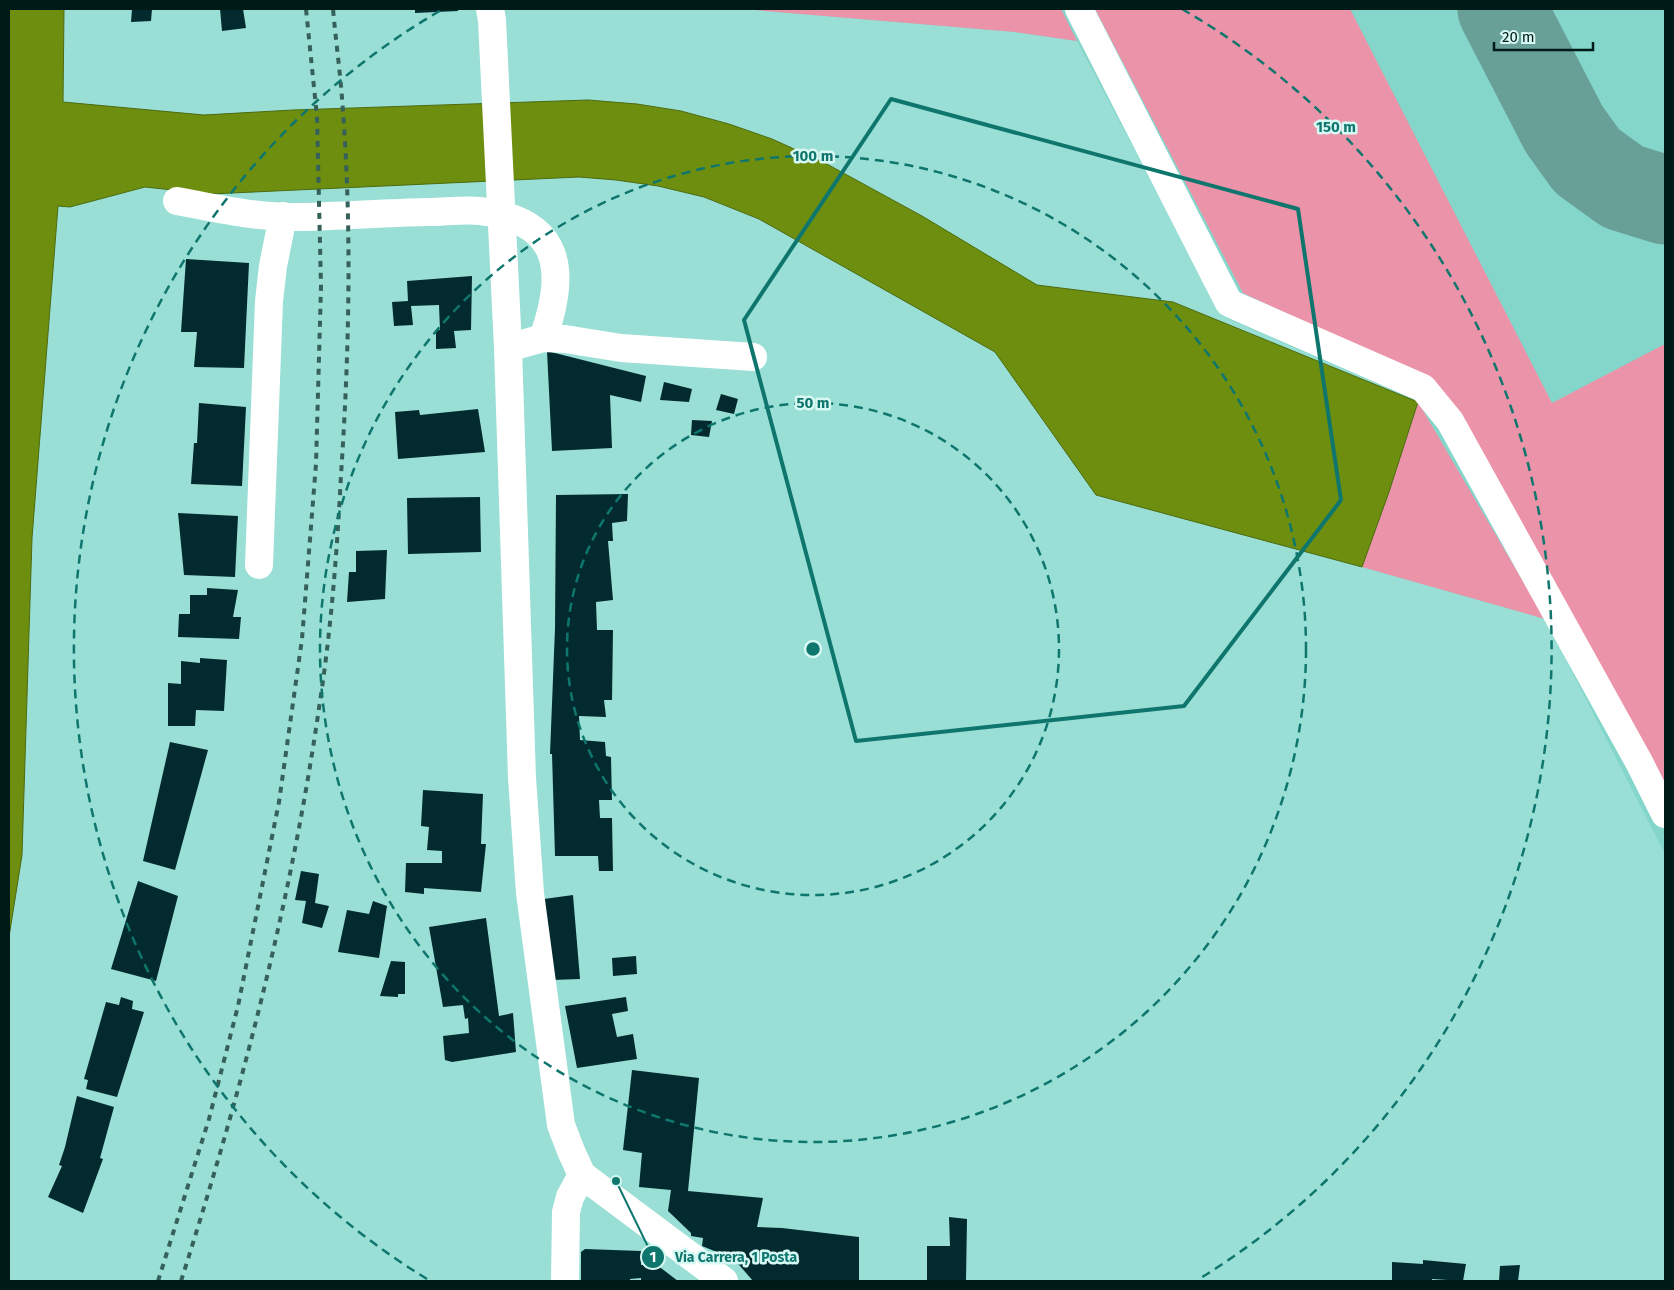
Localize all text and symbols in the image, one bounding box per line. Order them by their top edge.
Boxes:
scale bar [1494,20,1593,52]
text: 20 m [1502,28,1535,46]
text: 150 m [1316,118,1356,136]
text: 100 m [793,147,833,165]
text: 50 m [796,394,830,412]
centre of rings [804,640,822,658]
callout: Via Carrera, 1 Posta [640,1242,807,1271]
text: 1 [650,1248,656,1266]
text: Via Carrera, 1 Posta [674,1249,797,1266]

